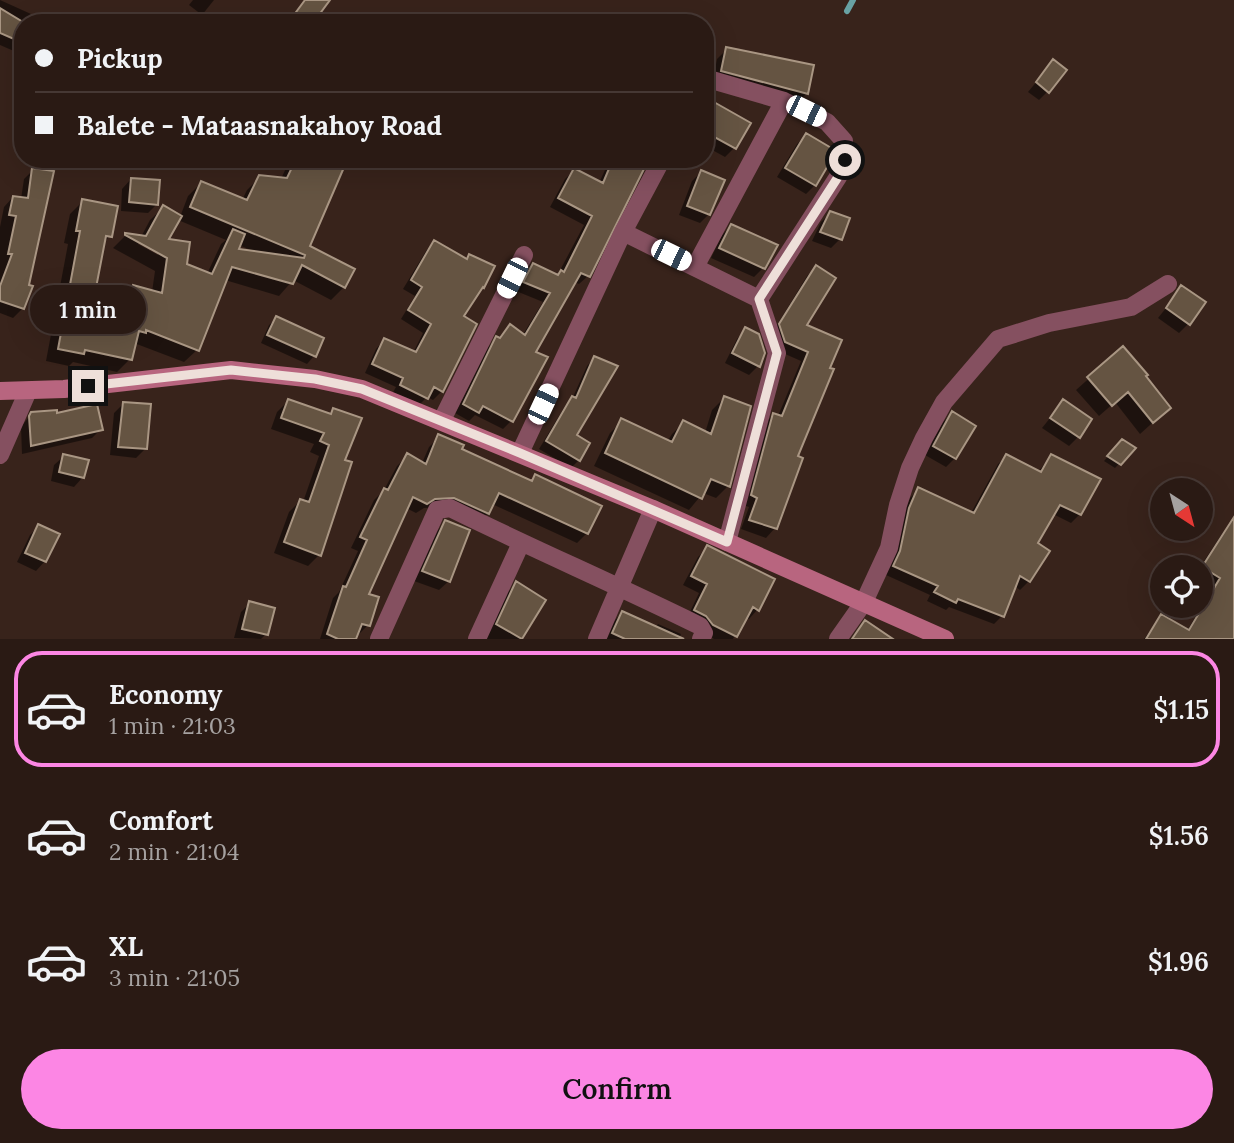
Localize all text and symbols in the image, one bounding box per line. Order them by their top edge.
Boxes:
text: Pickup [77,42,163,75]
car [783,92,830,130]
text: Balete - Mataasnakahoy Road [77,109,442,142]
route start [829,144,861,176]
car [648,236,695,274]
car [494,255,531,301]
callout: 1 min [30,284,146,334]
text: 1 min [59,295,117,324]
route end [72,370,104,402]
car [525,381,562,427]
north arrow [1150,478,1213,541]
map controls [1150,478,1213,618]
button: locate [1150,555,1213,618]
icon: car [25,678,88,741]
text: Economy [109,678,222,711]
text: $1.15 [1154,693,1209,726]
text: 1 min · 21:03 [109,711,236,740]
icon: car [25,804,88,867]
text: Comfort [109,804,213,837]
text: $1.56 [1149,819,1209,852]
text: 2 min · 21:04 [109,837,239,866]
icon: car [25,930,88,993]
text: XL [109,930,143,963]
text: $1.96 [1148,945,1209,978]
text: 3 min · 21:05 [109,963,240,992]
button: Confirm [21,1049,1213,1129]

